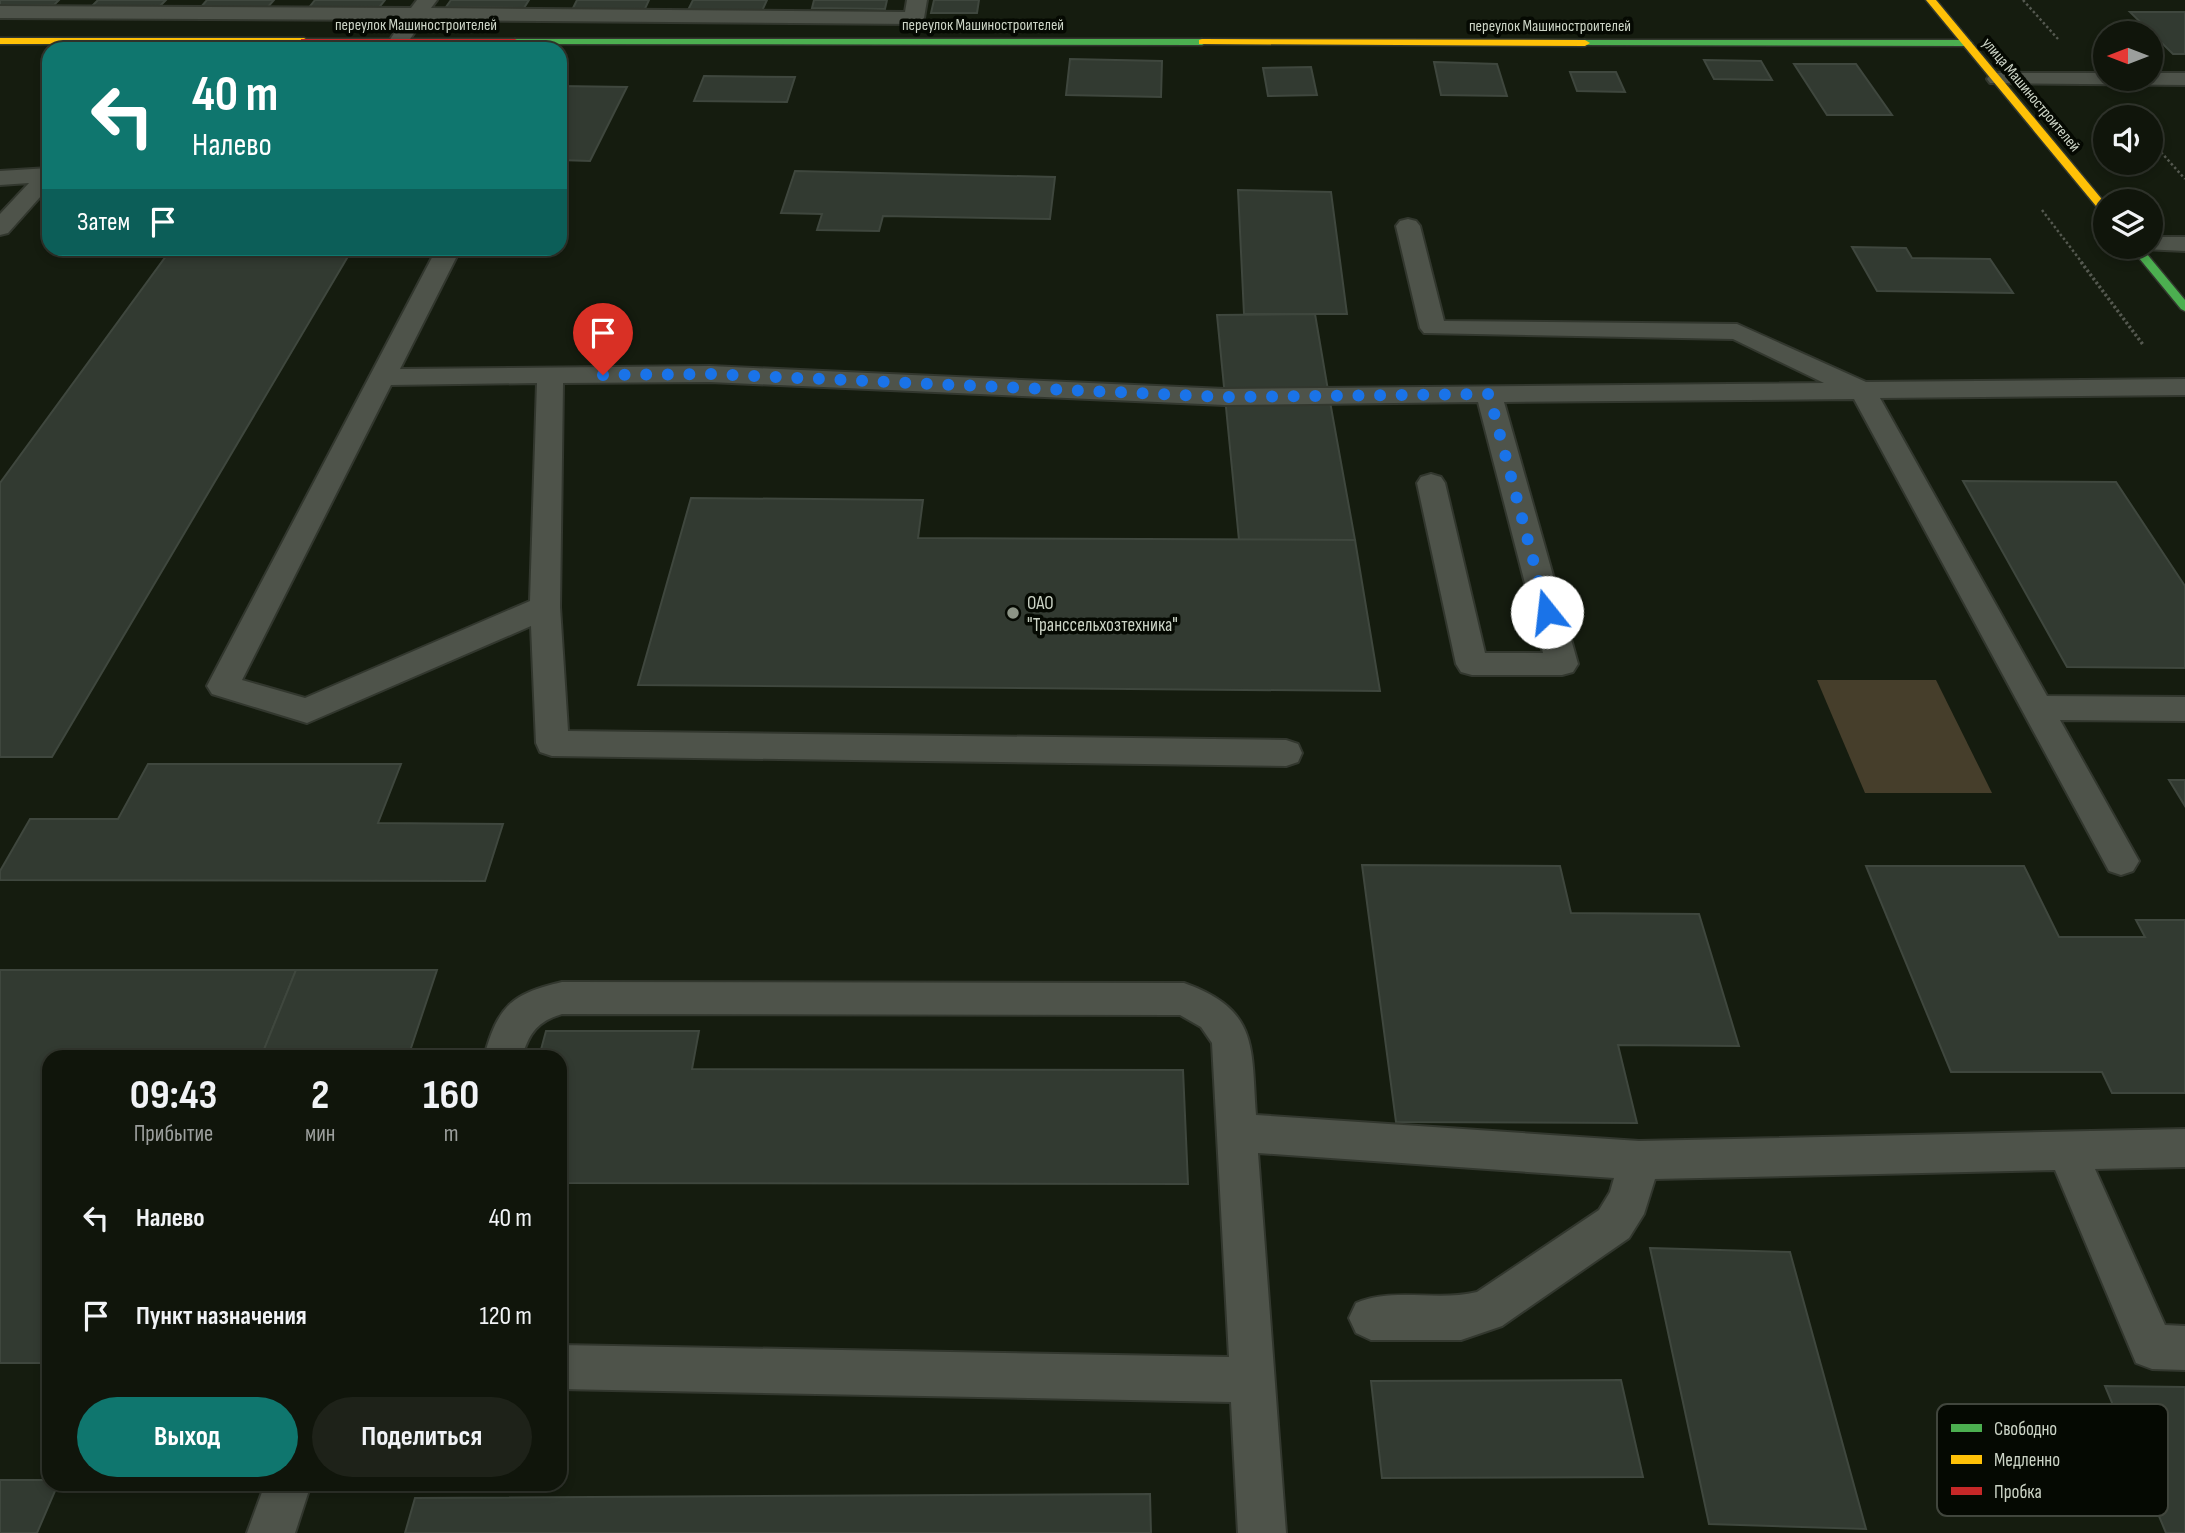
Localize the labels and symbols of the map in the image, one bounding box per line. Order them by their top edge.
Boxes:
street label: переулок Машиностроителей [335,16,497,35]
street label: переулок Машиностроителей [902,16,1064,35]
street label: переулок Машиностроителей [1469,17,1631,36]
north arrow [2093,21,2163,91]
street label: улица Машиностроителей [1978,34,2084,156]
pin [573,303,633,375]
position arrow [1510,575,1584,649]
place label: ОАО "Транссельхозтехника" [1027,592,1178,637]
marker: ОАО "Транссельхозтехника" [1005,605,1021,621]
legend [1937,1404,2168,1516]
text: Свободно [1994,1418,2057,1441]
text: Медленно [1994,1449,2060,1472]
text: Пробка [1994,1481,2042,1504]

